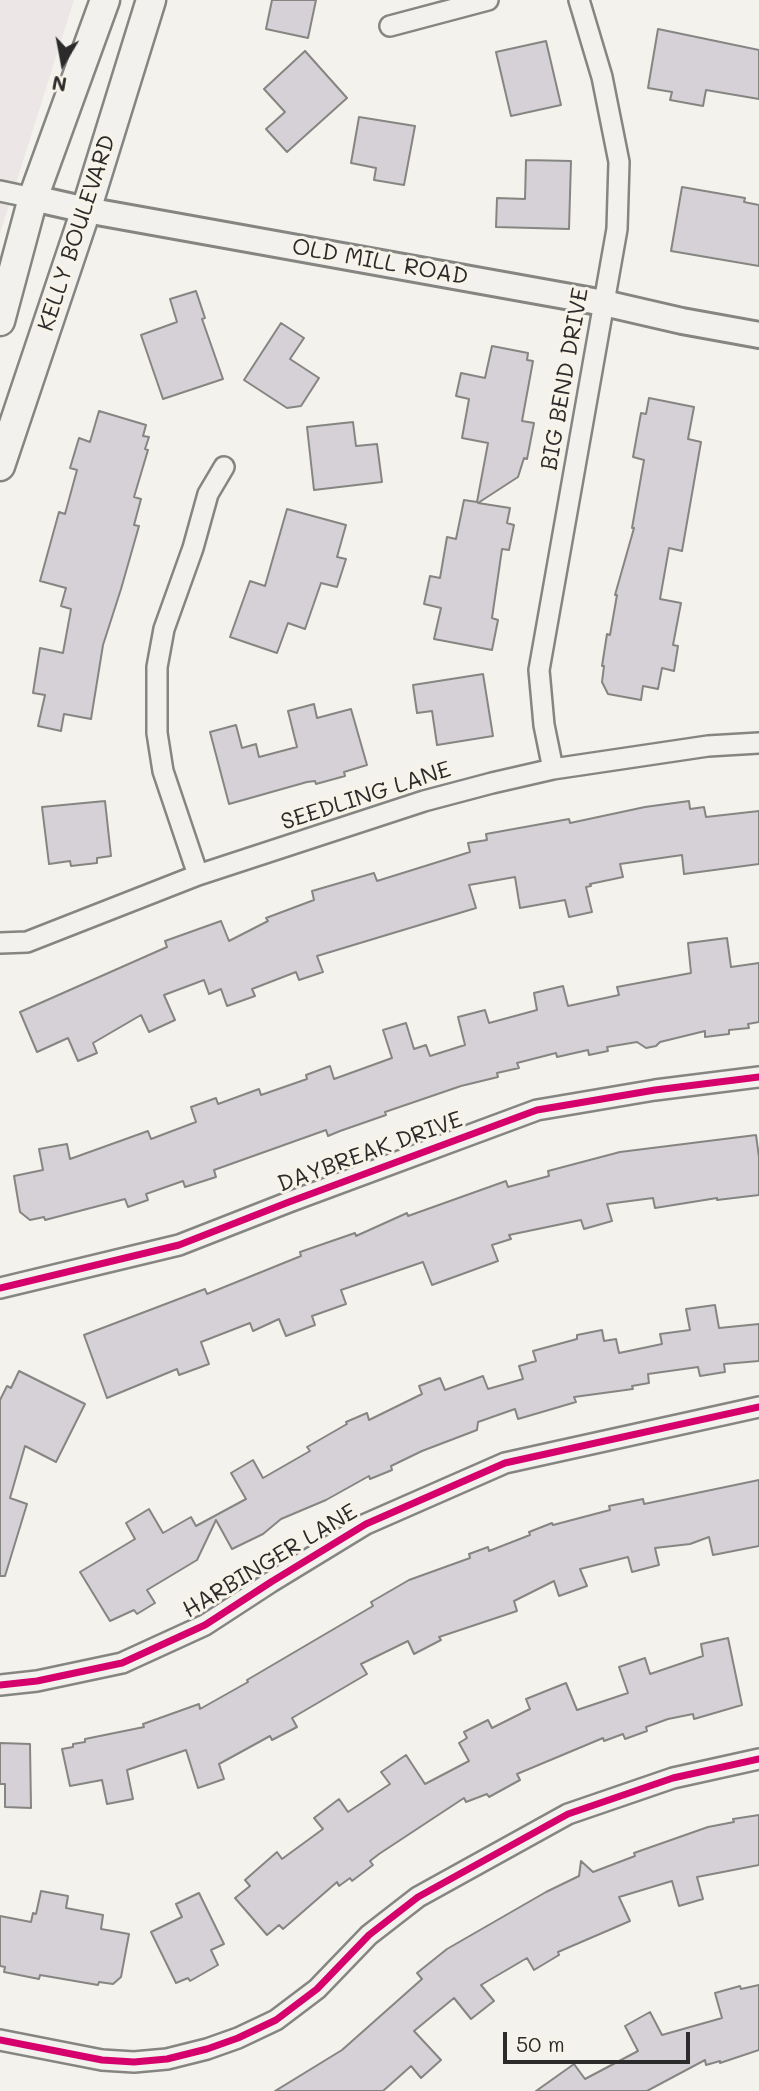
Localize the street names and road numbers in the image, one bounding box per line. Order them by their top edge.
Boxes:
street label: KELLY BOULEVARD [32,131,122,335]
street label: OLD MILL ROAD [290,233,470,291]
street label: BIG BEND DRIVE [535,286,595,472]
street label: SEEDLING LANE [278,756,454,836]
street label: DAYBREAK DRIVE [274,1106,466,1198]
street label: HARBINGER LANE [178,1498,362,1624]

